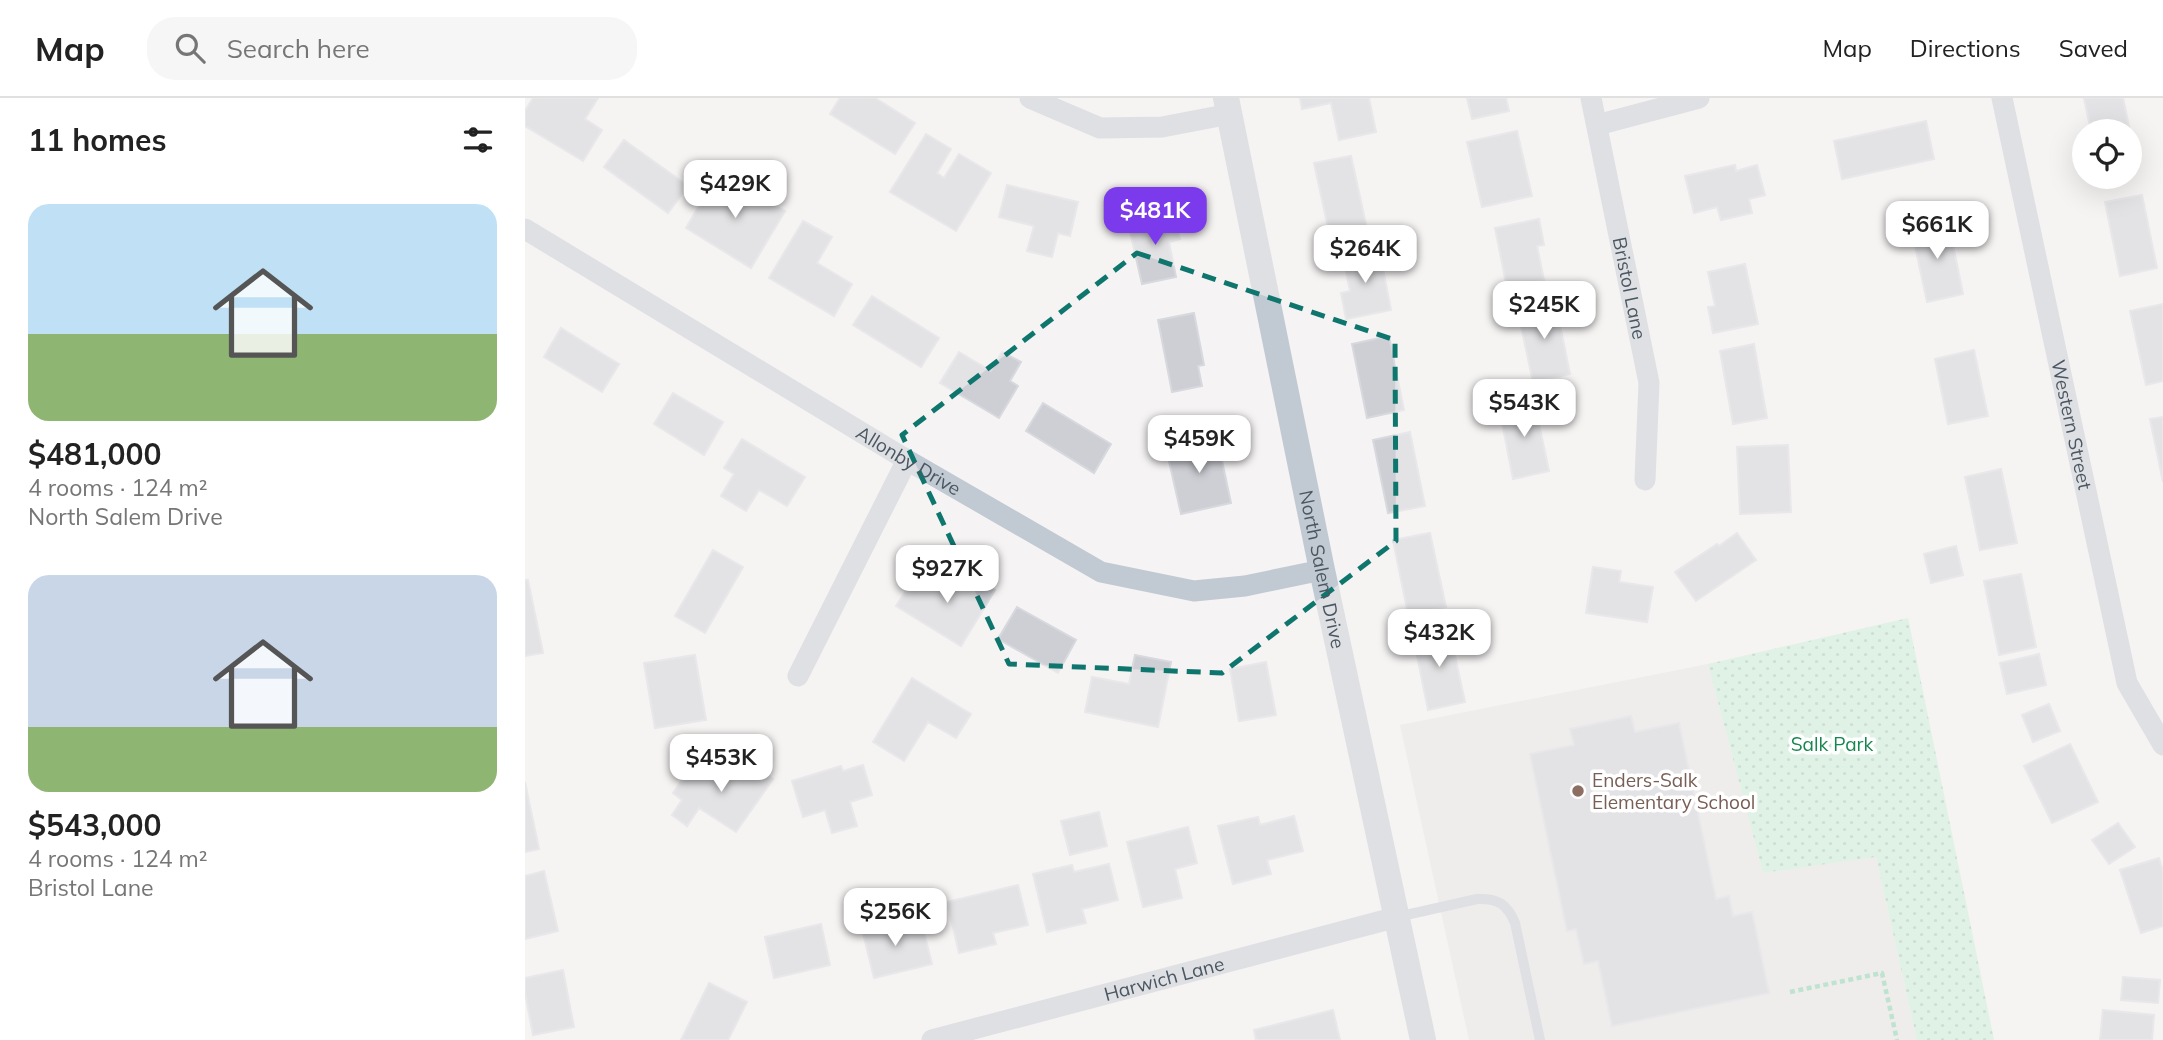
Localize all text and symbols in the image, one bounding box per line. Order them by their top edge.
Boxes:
search box [147,17,637,80]
text: Map [35,28,105,69]
icon: search [171,29,209,67]
text: Search here [227,32,370,65]
text: Map [1822,33,1872,63]
text: Directions [1910,33,2021,63]
text: Saved [2059,33,2128,63]
map controls [2072,119,2142,189]
button: locate [2072,119,2142,189]
text: 11 homes [28,121,167,159]
icon: filters [459,121,497,159]
pin: $429K [686,160,784,220]
text: $429K [700,168,770,197]
pin: $481K [1106,188,1204,247]
text: $481K [1120,195,1190,224]
pin: $661K [1888,202,1986,261]
text: $661K [1902,209,1972,238]
pin: $264K [1316,226,1414,285]
text: $264K [1330,233,1400,262]
street label: Bristol Lane [1608,235,1652,341]
icon: home [200,250,326,376]
pin: $245K [1495,282,1593,341]
text: $245K [1509,289,1579,318]
street label: Western Street [2046,357,2097,492]
pin: $543K [1475,380,1573,439]
text: $543K [1489,387,1559,416]
pin: $459K [1150,416,1248,475]
street label: Allonby Drive [852,420,965,501]
text: $459K [1164,423,1234,452]
text: $481,000 [28,435,161,473]
text: 4 rooms · 124 m² [28,473,208,502]
street label: North Salem Drive [1294,488,1351,651]
text: North Salem Drive [28,502,223,531]
pin: $927K [898,546,996,605]
text: $927K [912,553,982,582]
pin: $432K [1390,610,1488,669]
text: $432K [1404,617,1474,646]
icon: home [200,621,326,747]
park label: Salk Park [1791,732,1873,756]
pin: $453K [672,734,770,794]
text: $453K [686,742,756,771]
place label: Enders-Salk Elementary School [1592,768,1755,814]
marker: Enders-Salk Elementary School [1570,783,1586,799]
text: $543,000 [28,806,161,844]
text: 4 rooms · 124 m² [28,844,208,873]
text: Bristol Lane [28,873,154,902]
pin: $256K [846,888,944,948]
text: $256K [860,896,930,925]
street label: Harwich Lane [1101,951,1227,1006]

